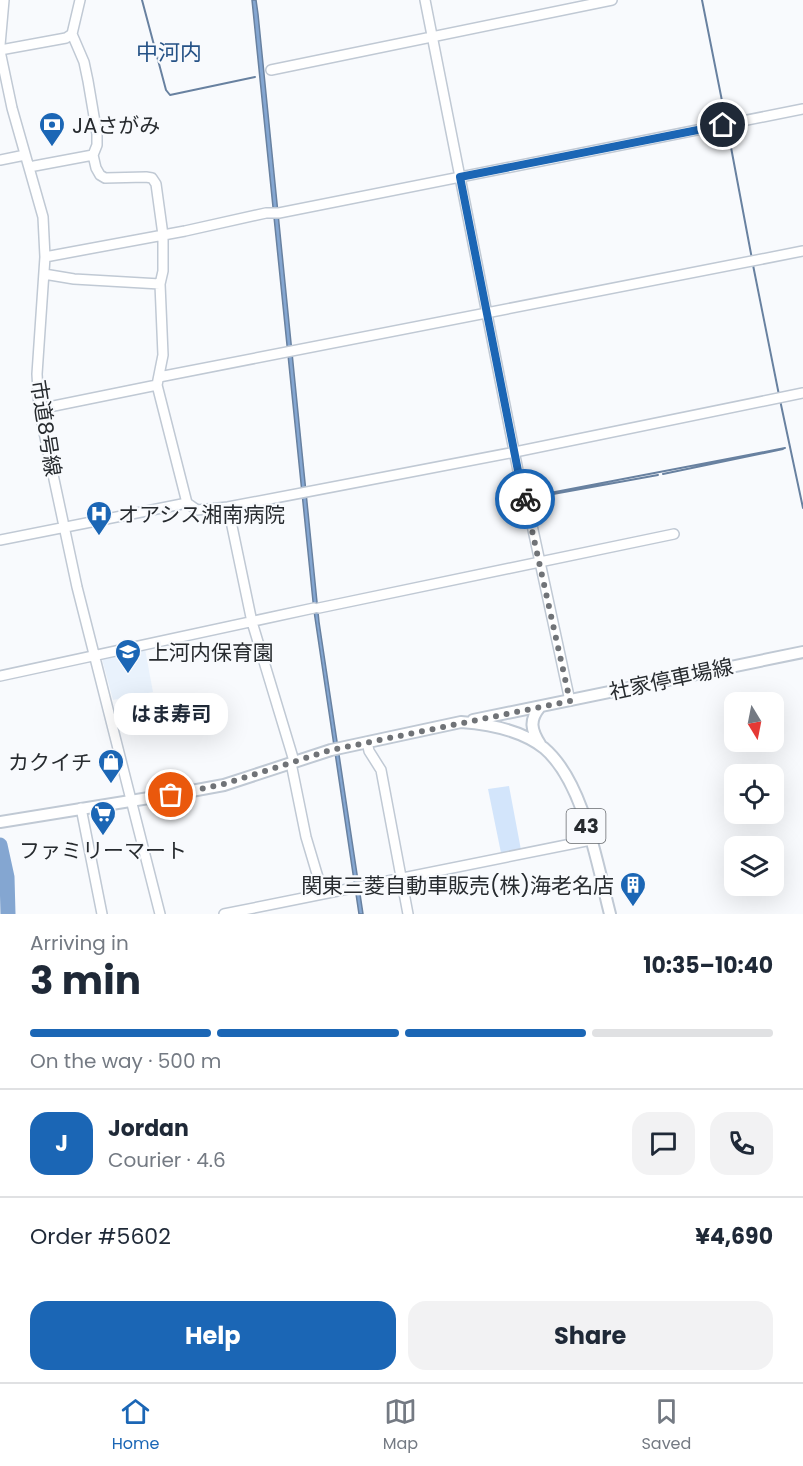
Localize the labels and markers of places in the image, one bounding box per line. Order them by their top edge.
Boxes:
pin [697,99,748,150]
bank icon: JAさがみ [37,110,67,148]
place label: JAさがみ [72,111,160,140]
hospital icon: オアシス湘南病院 [84,499,114,537]
place label: オアシス湘南病院 [118,500,285,529]
school or university icon: 上河内保育園 [113,637,143,675]
place label: 上河内保育園 [148,638,274,667]
callout: はま寿司 [114,693,228,735]
shop icon: カクイチ [96,747,126,785]
place label: カクイチ [8,748,92,777]
pin [145,769,196,820]
supermarket icon: ファミリーマート [88,799,118,837]
place label: ファミリーマート [19,836,187,865]
building icon: 関東三菱自動車販売(株)海老名店 [618,870,648,908]
place label: 関東三菱自動車販売(株)海老名店 [301,871,614,900]

